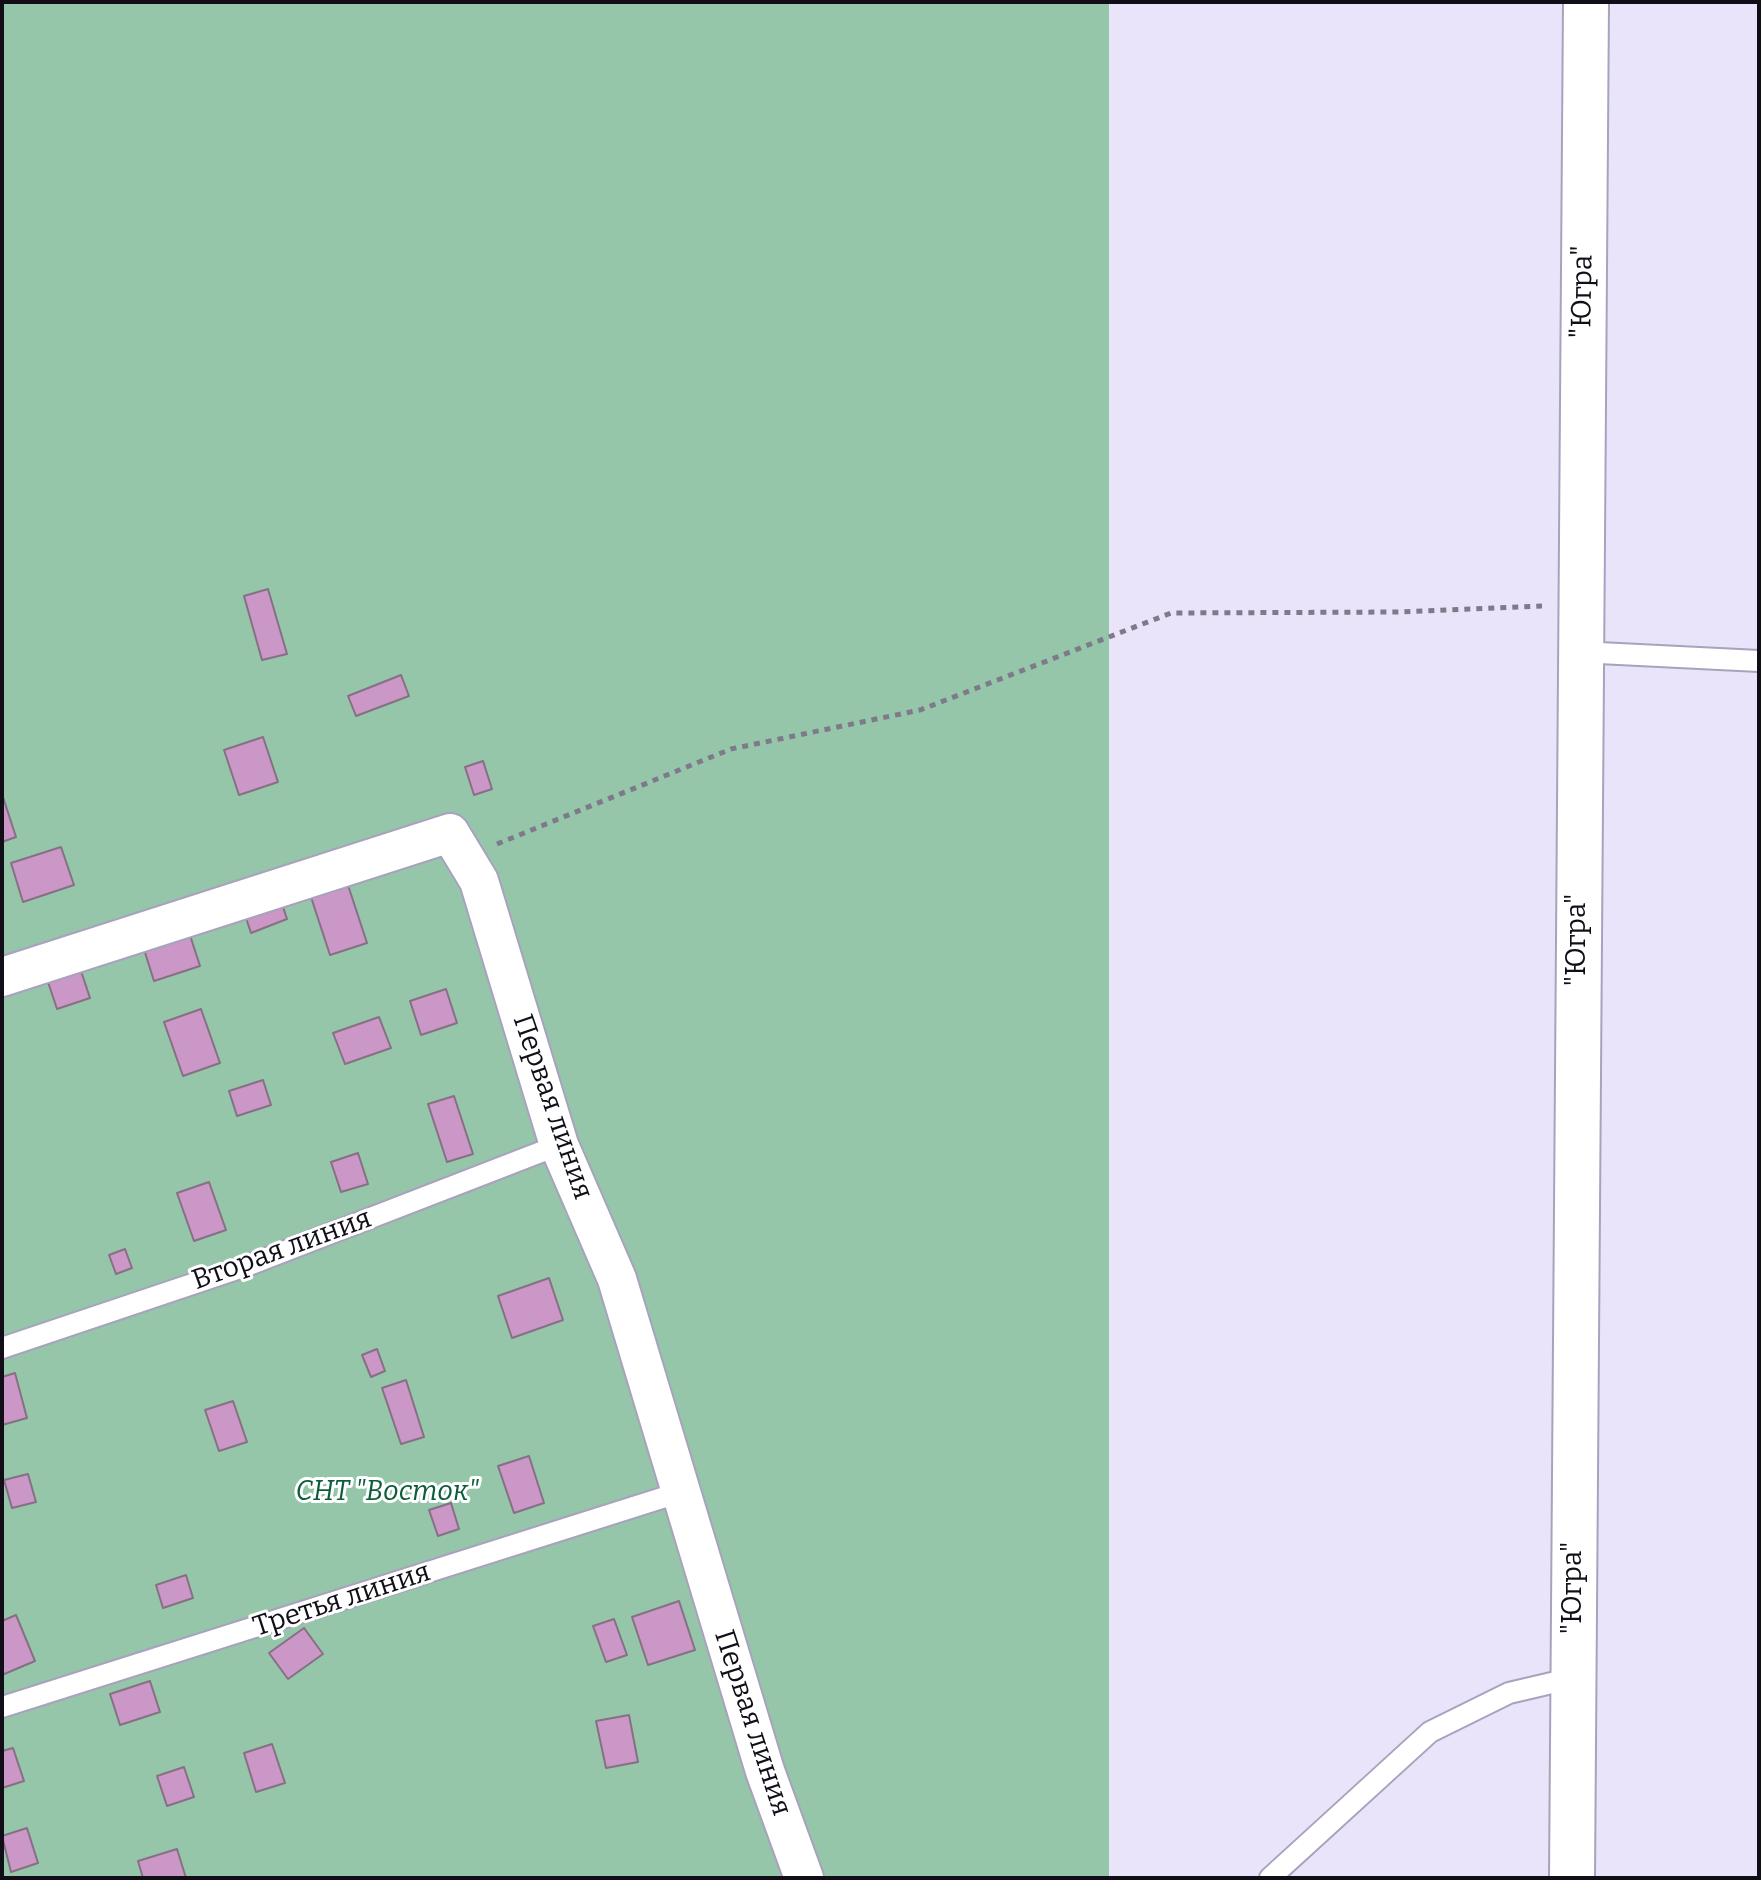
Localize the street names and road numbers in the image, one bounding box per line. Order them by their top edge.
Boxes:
street label: "Югра" [1565,245,1601,339]
street label: "Югра" [1560,893,1594,987]
street label: Первая линия [505,1010,599,1204]
street label: Вторая линия [188,1202,376,1298]
street label: "Югра" [1556,1541,1590,1635]
street label: Третья линия [249,1556,435,1644]
street label: Первая линия [706,1626,798,1820]

